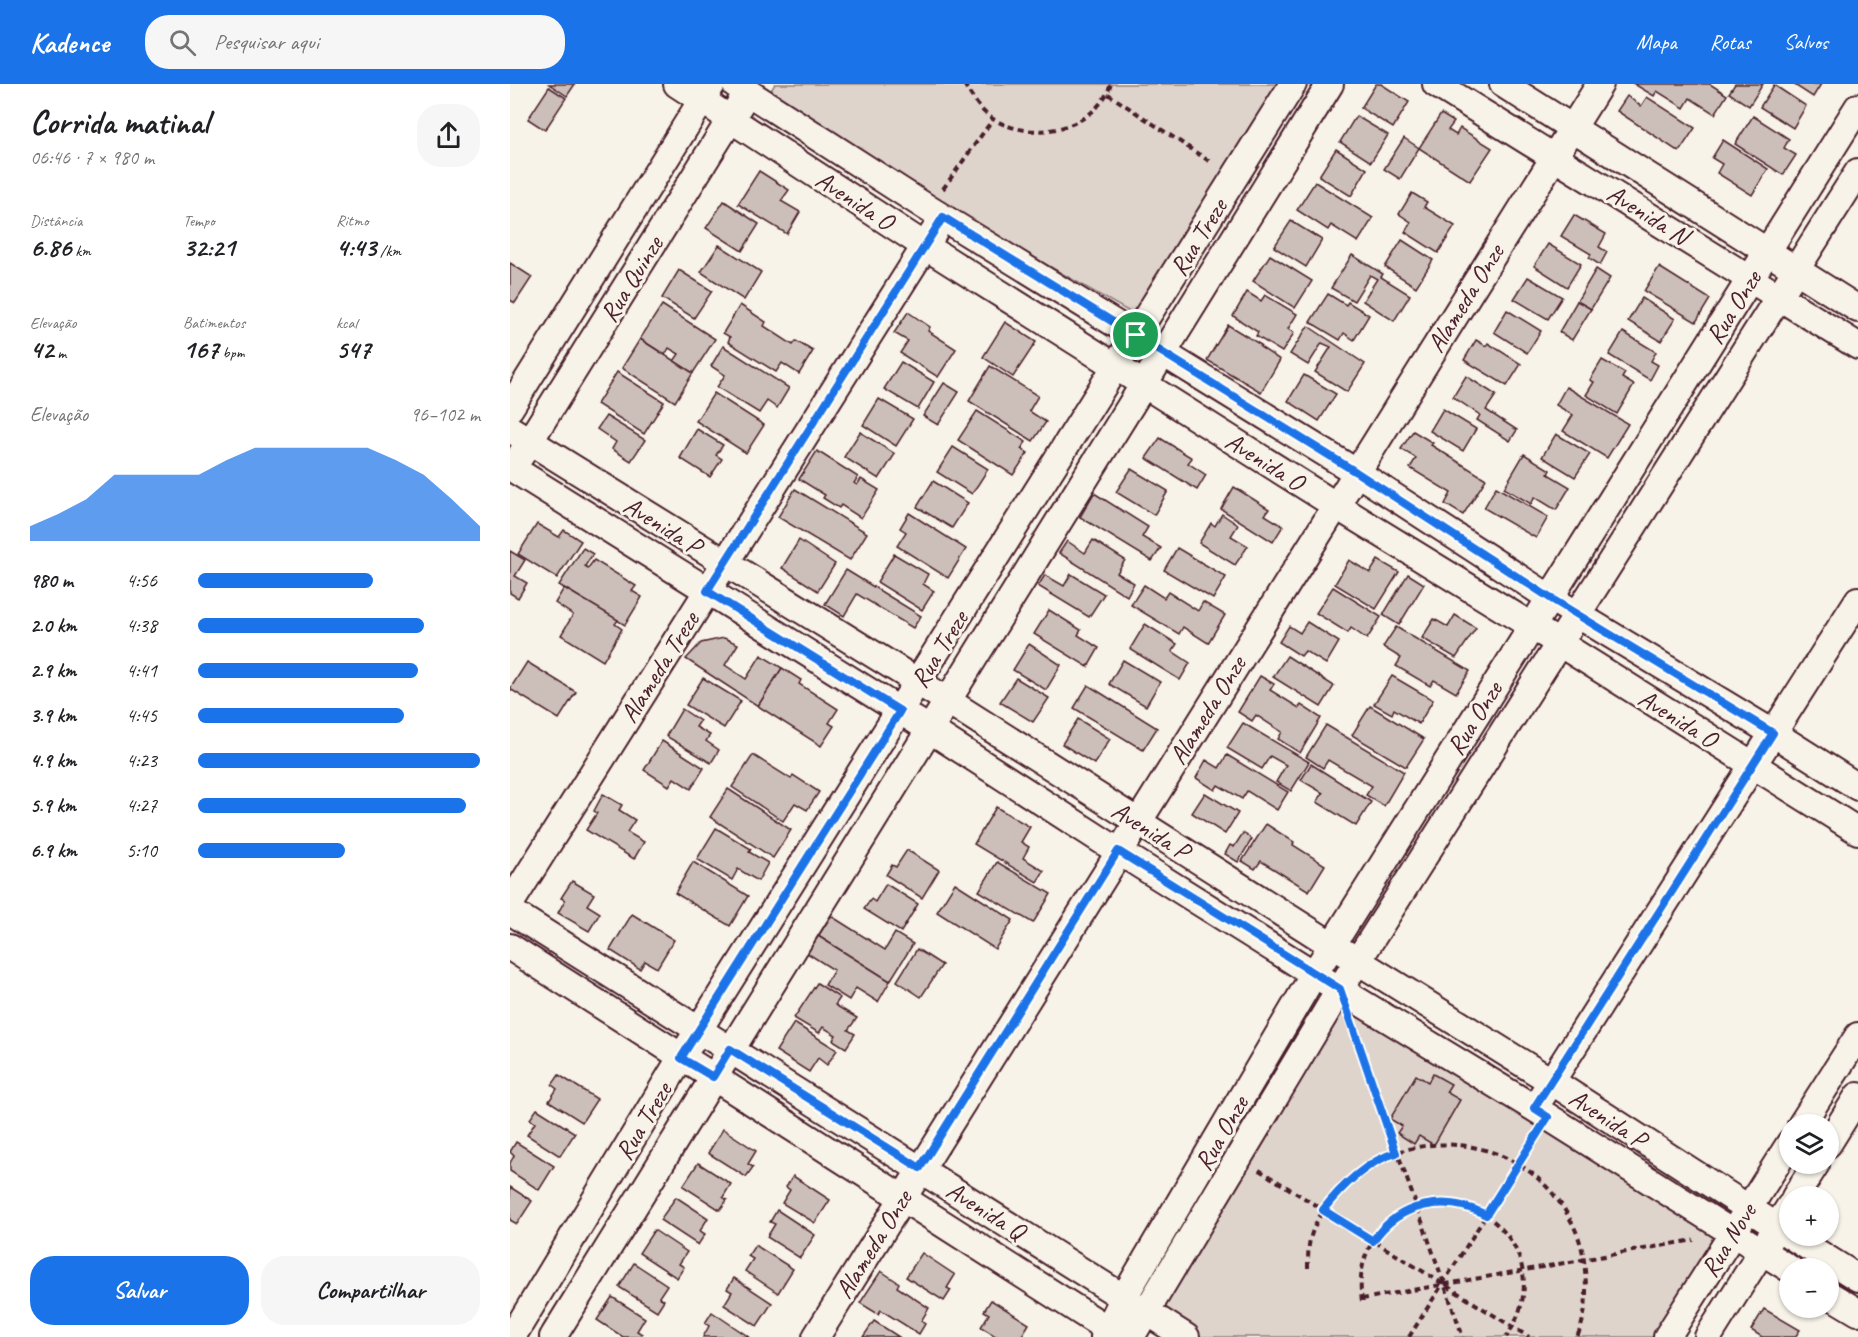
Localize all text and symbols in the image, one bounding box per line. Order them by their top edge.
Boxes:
search box [145,15,565,69]
text: Kadence [30,25,109,60]
icon: search [166,26,199,59]
text: Pesquisar aqui [214,28,319,56]
text: Mapa [1636,29,1677,55]
text: Rotas [1710,29,1751,55]
text: Salvos [1784,29,1828,55]
text: Corrida matinal [30,101,209,143]
button: share [417,104,480,167]
text: 06:46 · 7 × 980 m [30,145,154,170]
street label: Avenida O [809,163,903,240]
street label: Avenida N [1601,177,1698,254]
street label: Rua Treze [1162,190,1236,282]
text: Distância [30,211,82,231]
text: Tempo [183,211,215,231]
text: Ritmo [336,211,368,231]
street label: Rua Quinze [592,229,671,328]
text: 6.86 [30,231,71,264]
text: 32:21 [183,231,235,264]
text: 4:43 [336,231,376,264]
street label: Alameda Onze [1419,236,1513,359]
text: km [71,241,91,261]
text: /km [376,241,401,261]
street label: Rua Onze [1698,263,1770,350]
pin [1110,309,1161,360]
text: Elevação [30,313,76,333]
text: Batimentos [183,313,245,333]
text: kcal [336,313,357,333]
icon: arrive [1119,318,1152,351]
text: 42 [30,333,53,366]
text: 167 [183,333,219,366]
text: 547 [336,333,371,366]
text: m [53,343,66,363]
text: bpm [219,343,244,363]
text: Elevação [30,402,88,427]
text: 96–102 m [410,402,480,427]
street label: Avenida O [1219,424,1313,500]
street label: Avenida P [618,489,711,564]
text: 980 m [30,568,73,593]
text: 4:56 [126,568,157,593]
street label: Rua Treze [903,602,977,694]
street label: Alameda Treze [612,604,707,729]
text: 2.0 km [30,613,77,638]
text: 4:38 [126,613,157,638]
street label: Alameda Onze [1161,648,1255,771]
text: 2.9 km [30,658,76,683]
text: 4:41 [126,658,157,683]
street label: Rua Onze [1439,674,1511,761]
street label: Avenida O [1632,681,1726,757]
text: 3.9 km [30,703,76,728]
text: 4:45 [126,703,157,728]
text: 4.9 km [30,748,76,773]
text: 4:23 [126,748,157,773]
text: 5.9 km [30,793,76,818]
text: 4:27 [126,793,157,818]
street label: Avenida P [1106,794,1199,869]
text: 6.9 km [30,838,77,863]
text: 5:10 [126,838,157,863]
street label: Rua Treze [608,1074,681,1166]
street label: Avenida P [1563,1081,1656,1158]
street label: Rua Onze [1187,1089,1257,1176]
map controls [1779,1114,1839,1318]
button: layers [1779,1114,1839,1174]
street label: Avenida Q [940,1173,1034,1249]
street label: Alameda Onze [827,1182,921,1305]
button: + [1779,1186,1839,1246]
street label: Rua Nove [1693,1195,1765,1283]
button: Salvar [30,1256,249,1325]
button: Compartilhar [261,1256,480,1325]
button: − [1779,1258,1839,1318]

